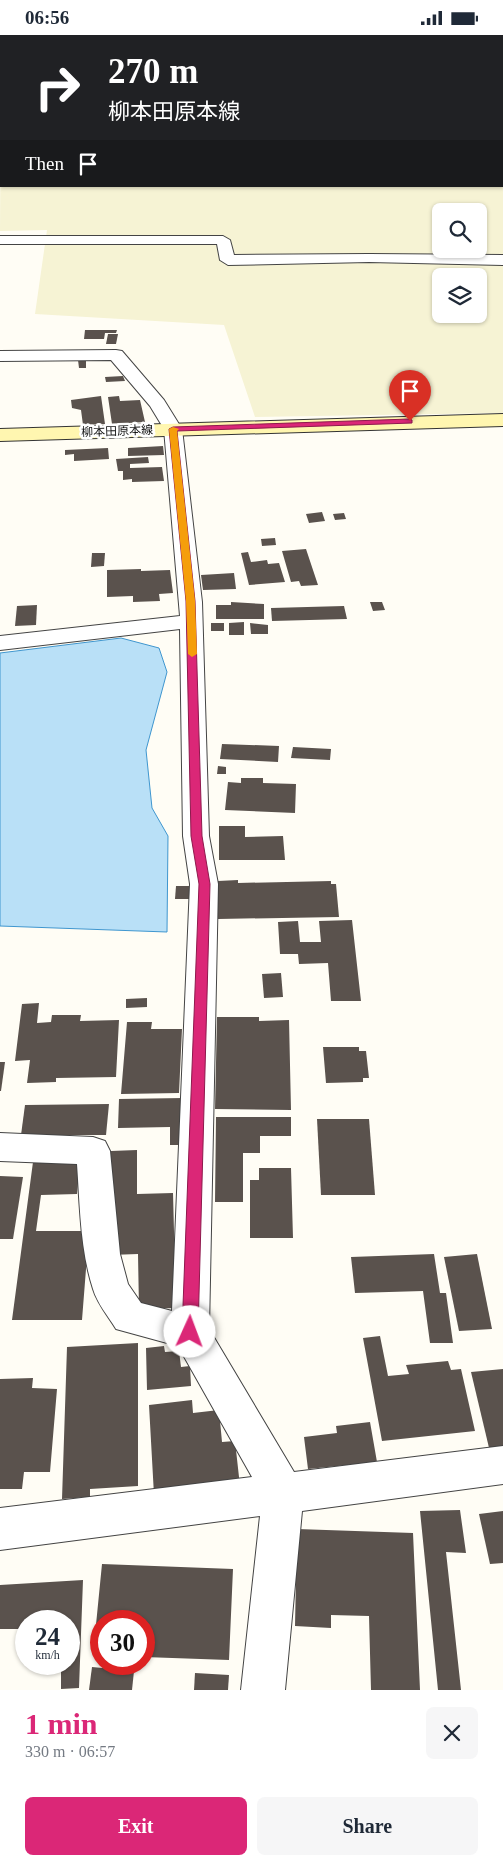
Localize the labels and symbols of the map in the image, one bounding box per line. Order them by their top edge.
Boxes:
pin [389,370,431,421]
street label: 柳本田原本線 [81,423,153,439]
position arrow [163,1305,215,1357]
speed limit sign: 30 [90,1610,155,1675]

